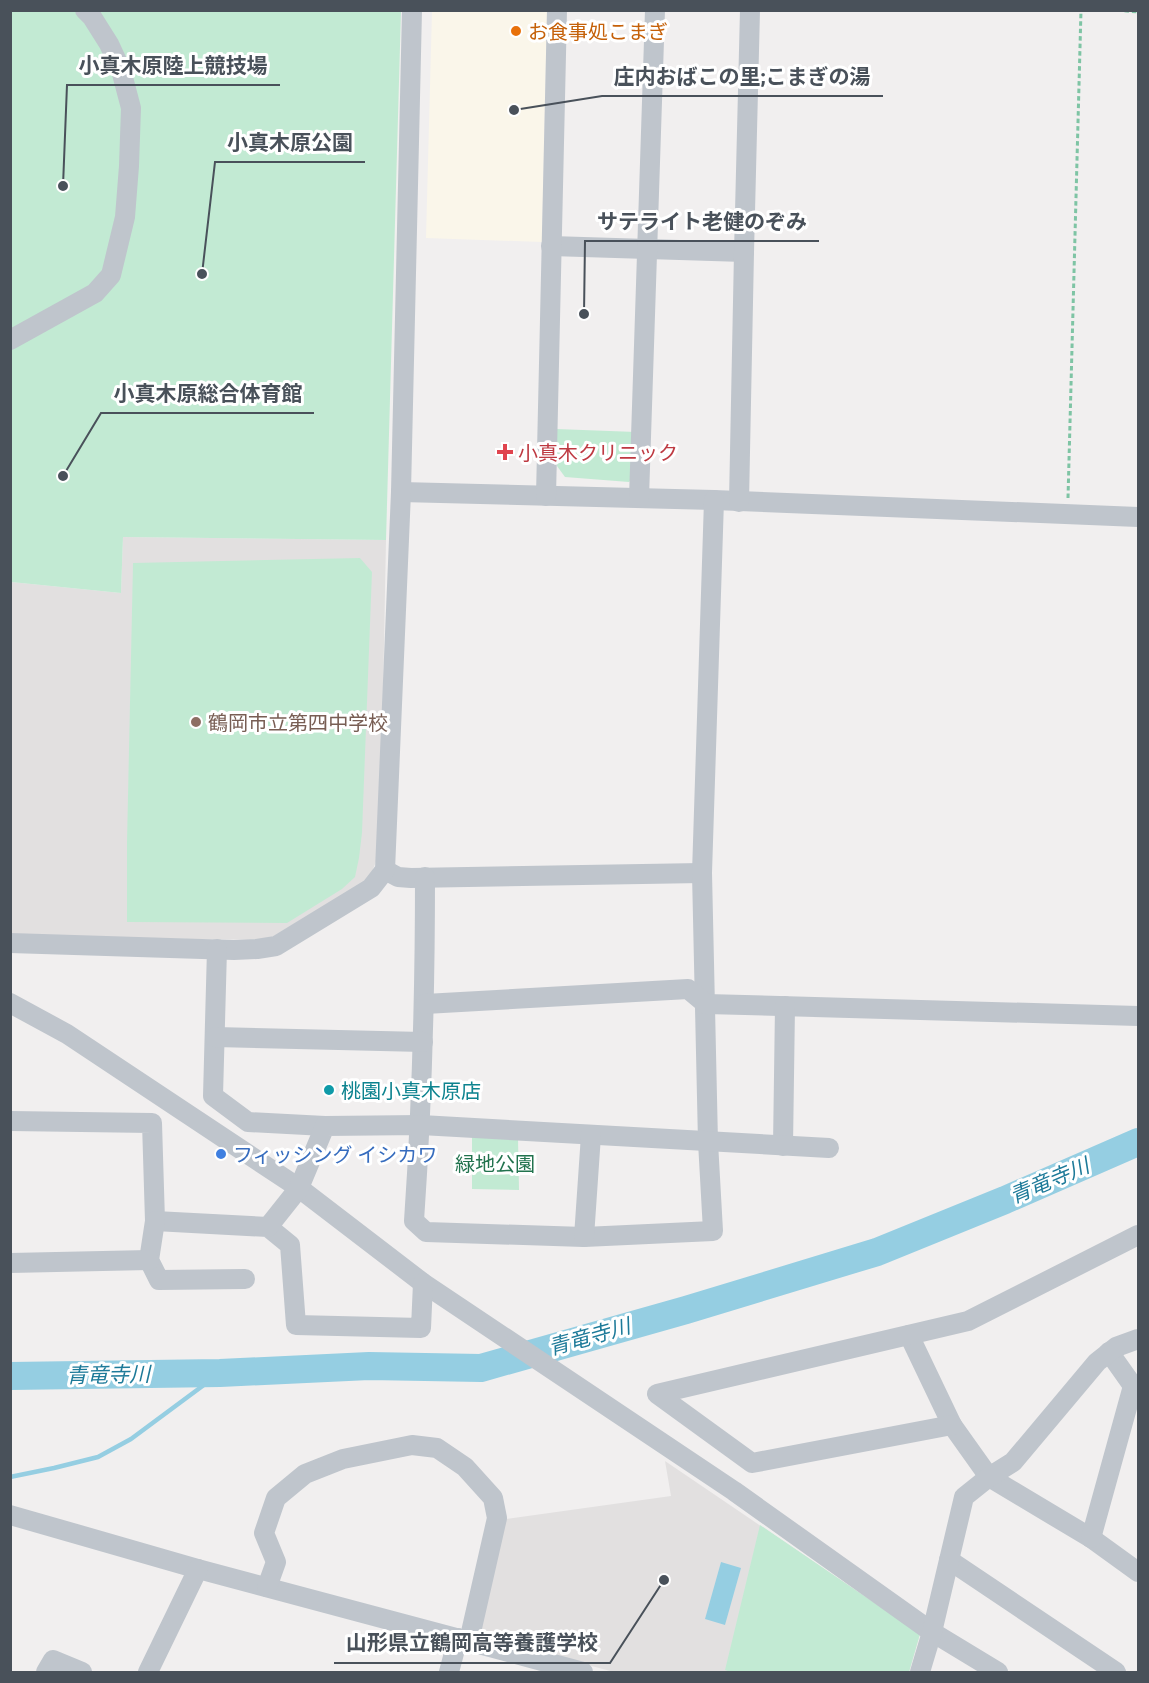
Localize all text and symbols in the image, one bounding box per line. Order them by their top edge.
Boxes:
place label: お食事処こまぎ [528,20,668,43]
marker: お食事処こまぎ [509,24,523,38]
callout: 小真木原陸上競技場 [67,46,280,85]
text: 小真木原陸上競技場 [79,53,268,77]
callout: 庄内おばこの里;こまぎの湯 [602,57,883,96]
text: 庄内おばこの里;こまぎの湯 [613,64,871,88]
callout: 小真木原公園 [215,123,365,162]
text: 小真木原公園 [227,130,353,154]
callout: サテライト老健のぞみ [585,202,819,241]
text: サテライト老健のぞみ [597,209,807,233]
callout: 小真木原総合体育館 [101,374,314,413]
text: 小真木原総合体育館 [114,381,303,405]
place label: 小真木クリニック [518,441,678,464]
marker: 小真木クリニック [496,443,514,461]
place label: 鶴岡市立第四中学校 [208,711,388,734]
marker: 鶴岡市立第四中学校 [189,715,203,729]
place label: 桃園小真木原店 [341,1079,481,1102]
marker: 桃園小真木原店 [322,1083,336,1097]
place label: フィッシング イシカワ [233,1143,437,1166]
marker: フィッシング イシカワ [214,1147,228,1161]
park label: 緑地公園 [455,1152,535,1175]
water label: 青竜寺川 [1006,1152,1094,1207]
water label: 青竜寺川 [545,1312,635,1359]
water label: 青竜寺川 [66,1361,152,1387]
callout: 山形県立鶴岡高等養護学校 [334,1624,610,1663]
text: 山形県立鶴岡高等養護学校 [346,1630,598,1654]

